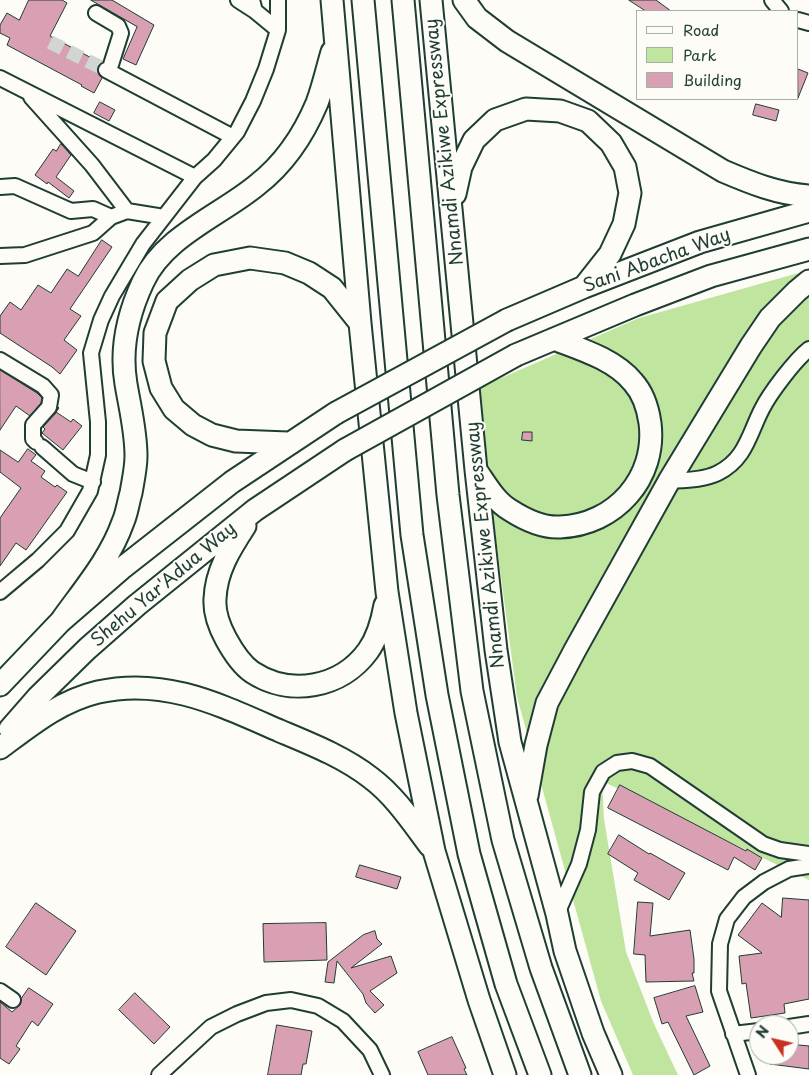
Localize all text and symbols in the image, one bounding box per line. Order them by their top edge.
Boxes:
legend [636,10,799,100]
street label: Nnamdi Azikiwe Expressway [421,17,469,267]
text: Road [683,18,719,41]
text: Park [683,43,717,66]
text: Building [683,68,742,91]
street label: Sani Abacha Way [580,224,734,298]
street label: Nnamdi Azikiwe Expressway [462,420,510,670]
street label: Shehu Yar'Adua Way [87,518,241,652]
north arrow [749,1015,799,1065]
text: N [750,1021,774,1042]

